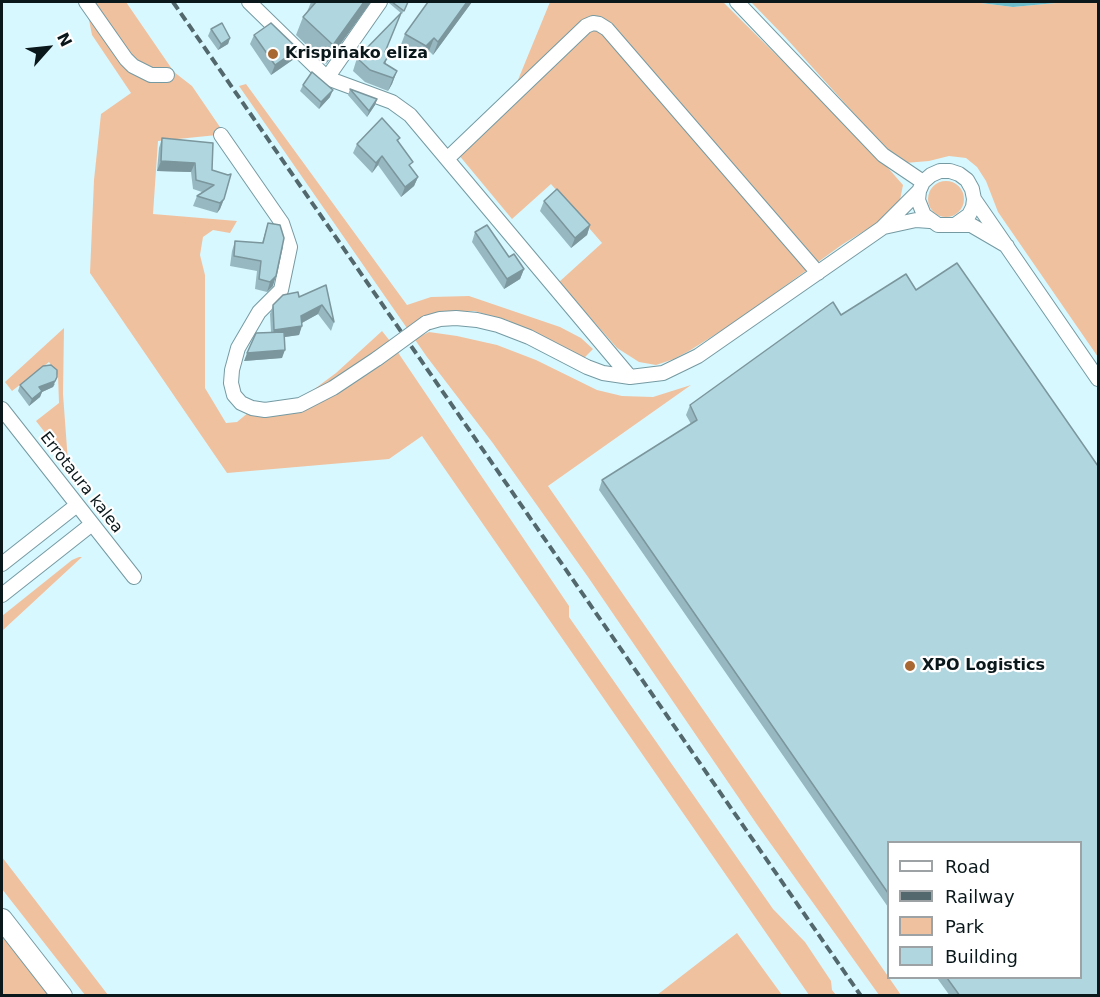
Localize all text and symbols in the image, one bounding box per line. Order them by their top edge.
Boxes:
north arrow [18,18,78,78]
text: N [53,29,76,50]
place label: Krispiñako eliza [285,44,428,64]
marker: Krispiñako eliza [266,47,280,61]
street label: Errotaura kalea [36,429,126,537]
place label: XPO Logistics [922,656,1045,676]
marker: XPO Logistics [903,659,917,673]
legend [887,841,1082,979]
text: Road [945,856,990,877]
text: Railway [945,886,1015,907]
text: Park [945,916,984,937]
text: Building [945,946,1018,967]

